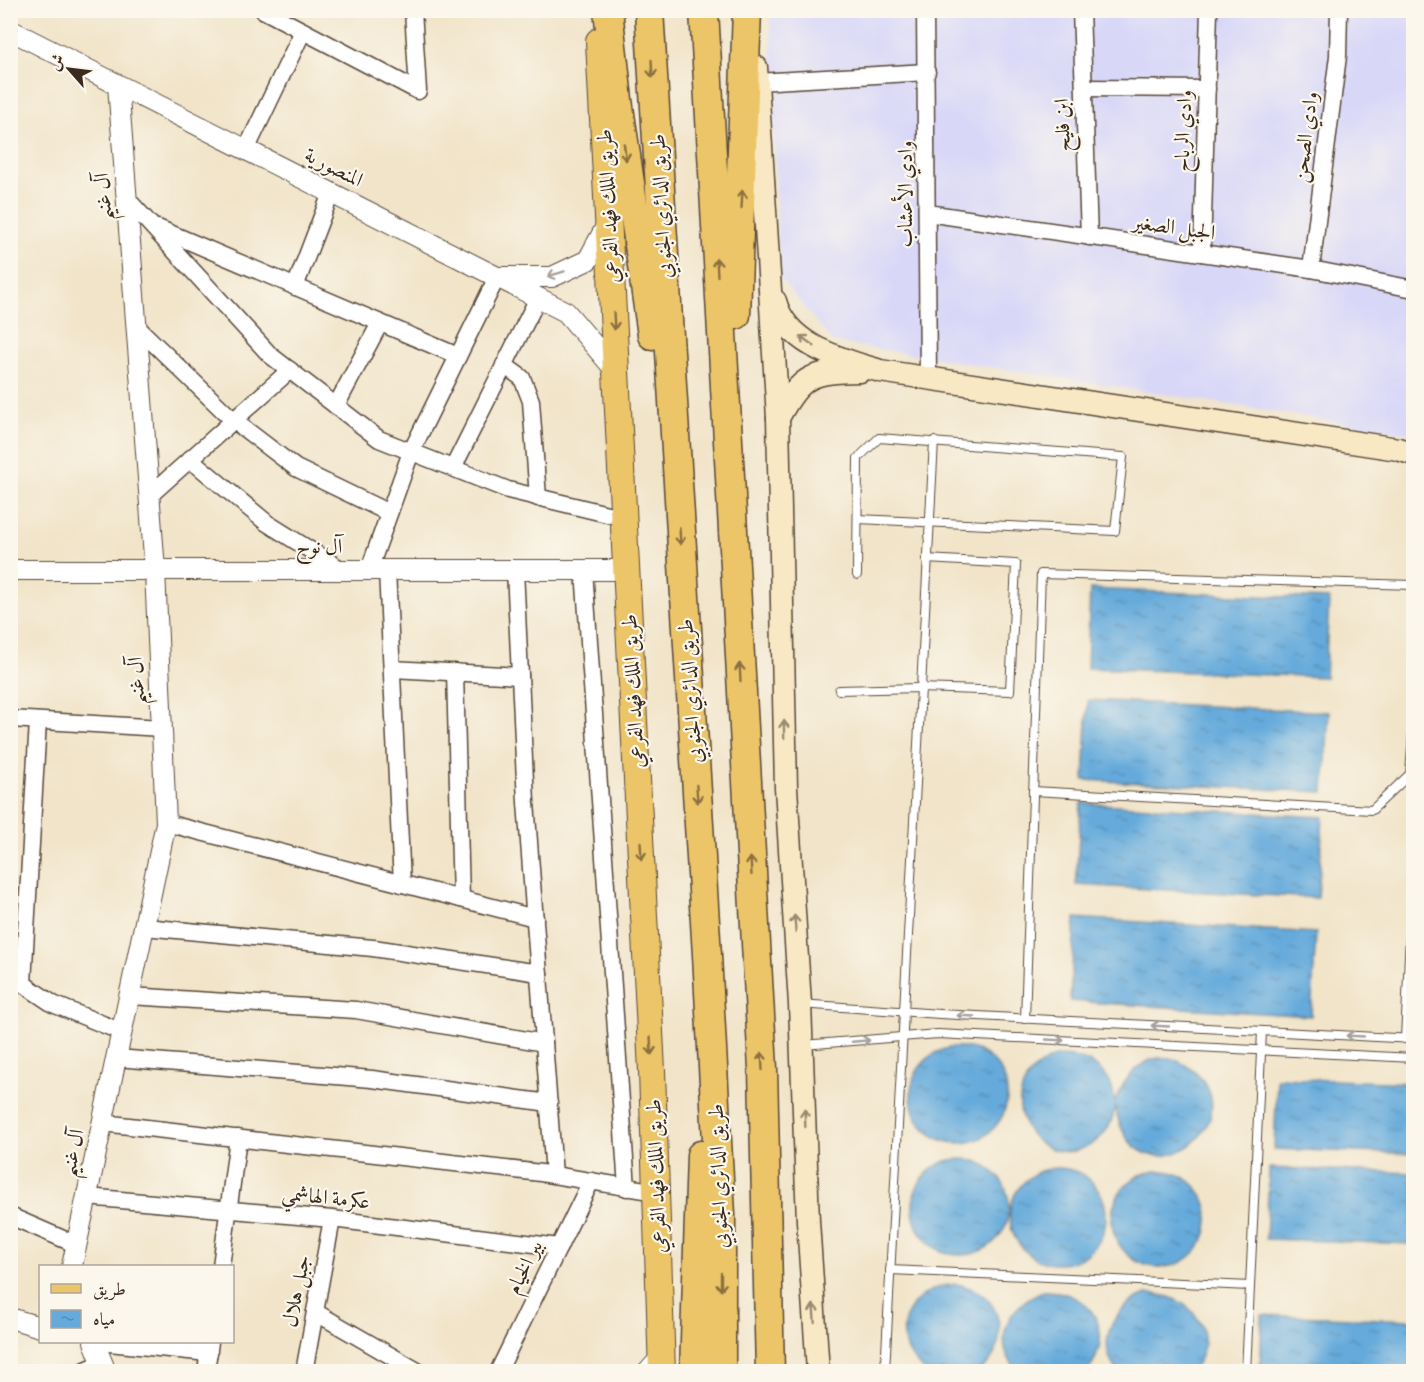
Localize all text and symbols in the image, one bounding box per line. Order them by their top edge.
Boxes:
north arrow [39,39,99,99]
text: ش [43,50,69,74]
one-way arrow [647,58,658,78]
street label: وادي الرباح [1168,89,1203,173]
street label: وادي الصحن [1286,90,1326,184]
street label: ابن فليح [1047,98,1082,152]
street label: طريق الملك فهد الفرعي [590,128,629,284]
street label: طريق الدائري الجنوبي [643,133,682,279]
street label: المنصورية [300,140,368,193]
street label: وادي الأعشاب [890,141,921,247]
one-way arrow [620,142,631,161]
street label: آل غنيم [87,169,126,222]
one-way arrow [737,189,748,209]
street label: الجبل الصغير [1129,207,1217,248]
one-way arrow [712,258,723,278]
one-way arrow [546,269,565,280]
one-way arrow [608,310,619,330]
one-way arrow [800,335,816,347]
one-way arrow [675,526,686,546]
street label: آل نوح [296,532,345,565]
street label: طريق الملك فهد الفرعي [615,613,654,769]
street label: طريق الدائري الجنوبي [671,618,712,764]
street label: آل غنيم [121,653,158,706]
one-way arrow [735,662,746,682]
one-way arrow [779,719,790,739]
one-way arrow [692,783,703,803]
one-way arrow [635,840,646,860]
one-way arrow [746,857,757,877]
one-way arrow [789,914,800,934]
one-way arrow [956,1010,976,1021]
one-way arrow [1151,1020,1171,1031]
one-way arrow [1346,1031,1366,1042]
one-way arrow [1045,1034,1065,1045]
one-way arrow [645,1035,656,1055]
one-way arrow [850,1035,870,1046]
one-way arrow [757,1052,768,1072]
street label: طريق الملك فهد الفرعي [639,1098,676,1254]
street label: طريق الدائري الجنوبي [701,1103,738,1249]
one-way arrow [799,1109,810,1129]
street label: آل غنيم [53,1124,98,1181]
street label: عكرمة الهاشمي [280,1178,371,1222]
street label: بير الخيام [499,1235,553,1300]
street label: جبل هلال [275,1252,318,1330]
legend [39,1265,234,1343]
one-way arrow [715,1271,727,1291]
text: طريق [93,1277,126,1301]
one-way arrow [808,1304,819,1324]
text: مياه [93,1307,115,1330]

